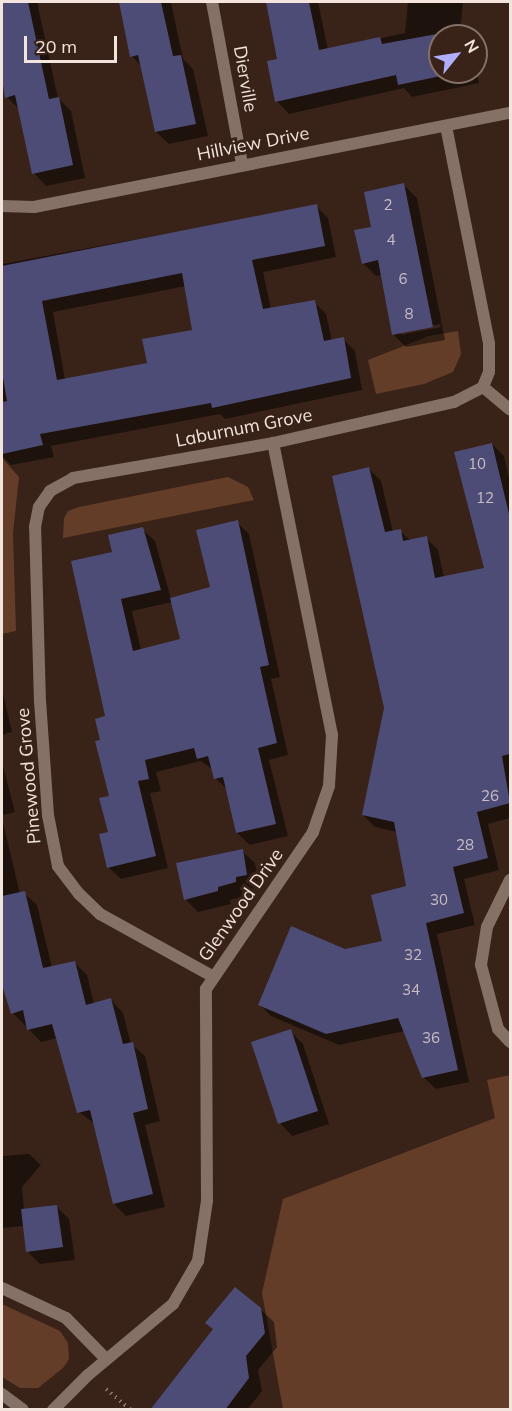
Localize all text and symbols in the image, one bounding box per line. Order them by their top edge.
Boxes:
scale bar [27,24,120,62]
north arrow [428,24,488,84]
text: 20 m [35,35,77,58]
text: N [460,36,484,56]
street label: Dierville [229,44,261,114]
street label: Hillview Drive [195,123,311,165]
house number: 2 [384,196,392,214]
house number: 4 [387,231,395,249]
house number: 6 [399,270,407,288]
house number: 8 [405,305,413,323]
street label: Laburnum Grove [174,404,314,452]
house number: 10 [468,455,486,473]
house number: 12 [476,489,494,507]
street label: Pinewood Grove [12,707,46,845]
house number: 26 [481,787,499,805]
house number: 28 [456,836,474,854]
street label: Glenwood Drive [194,844,288,966]
house number: 30 [430,891,448,909]
house number: 32 [404,946,422,964]
house number: 34 [402,981,420,999]
house number: 36 [422,1029,440,1047]

